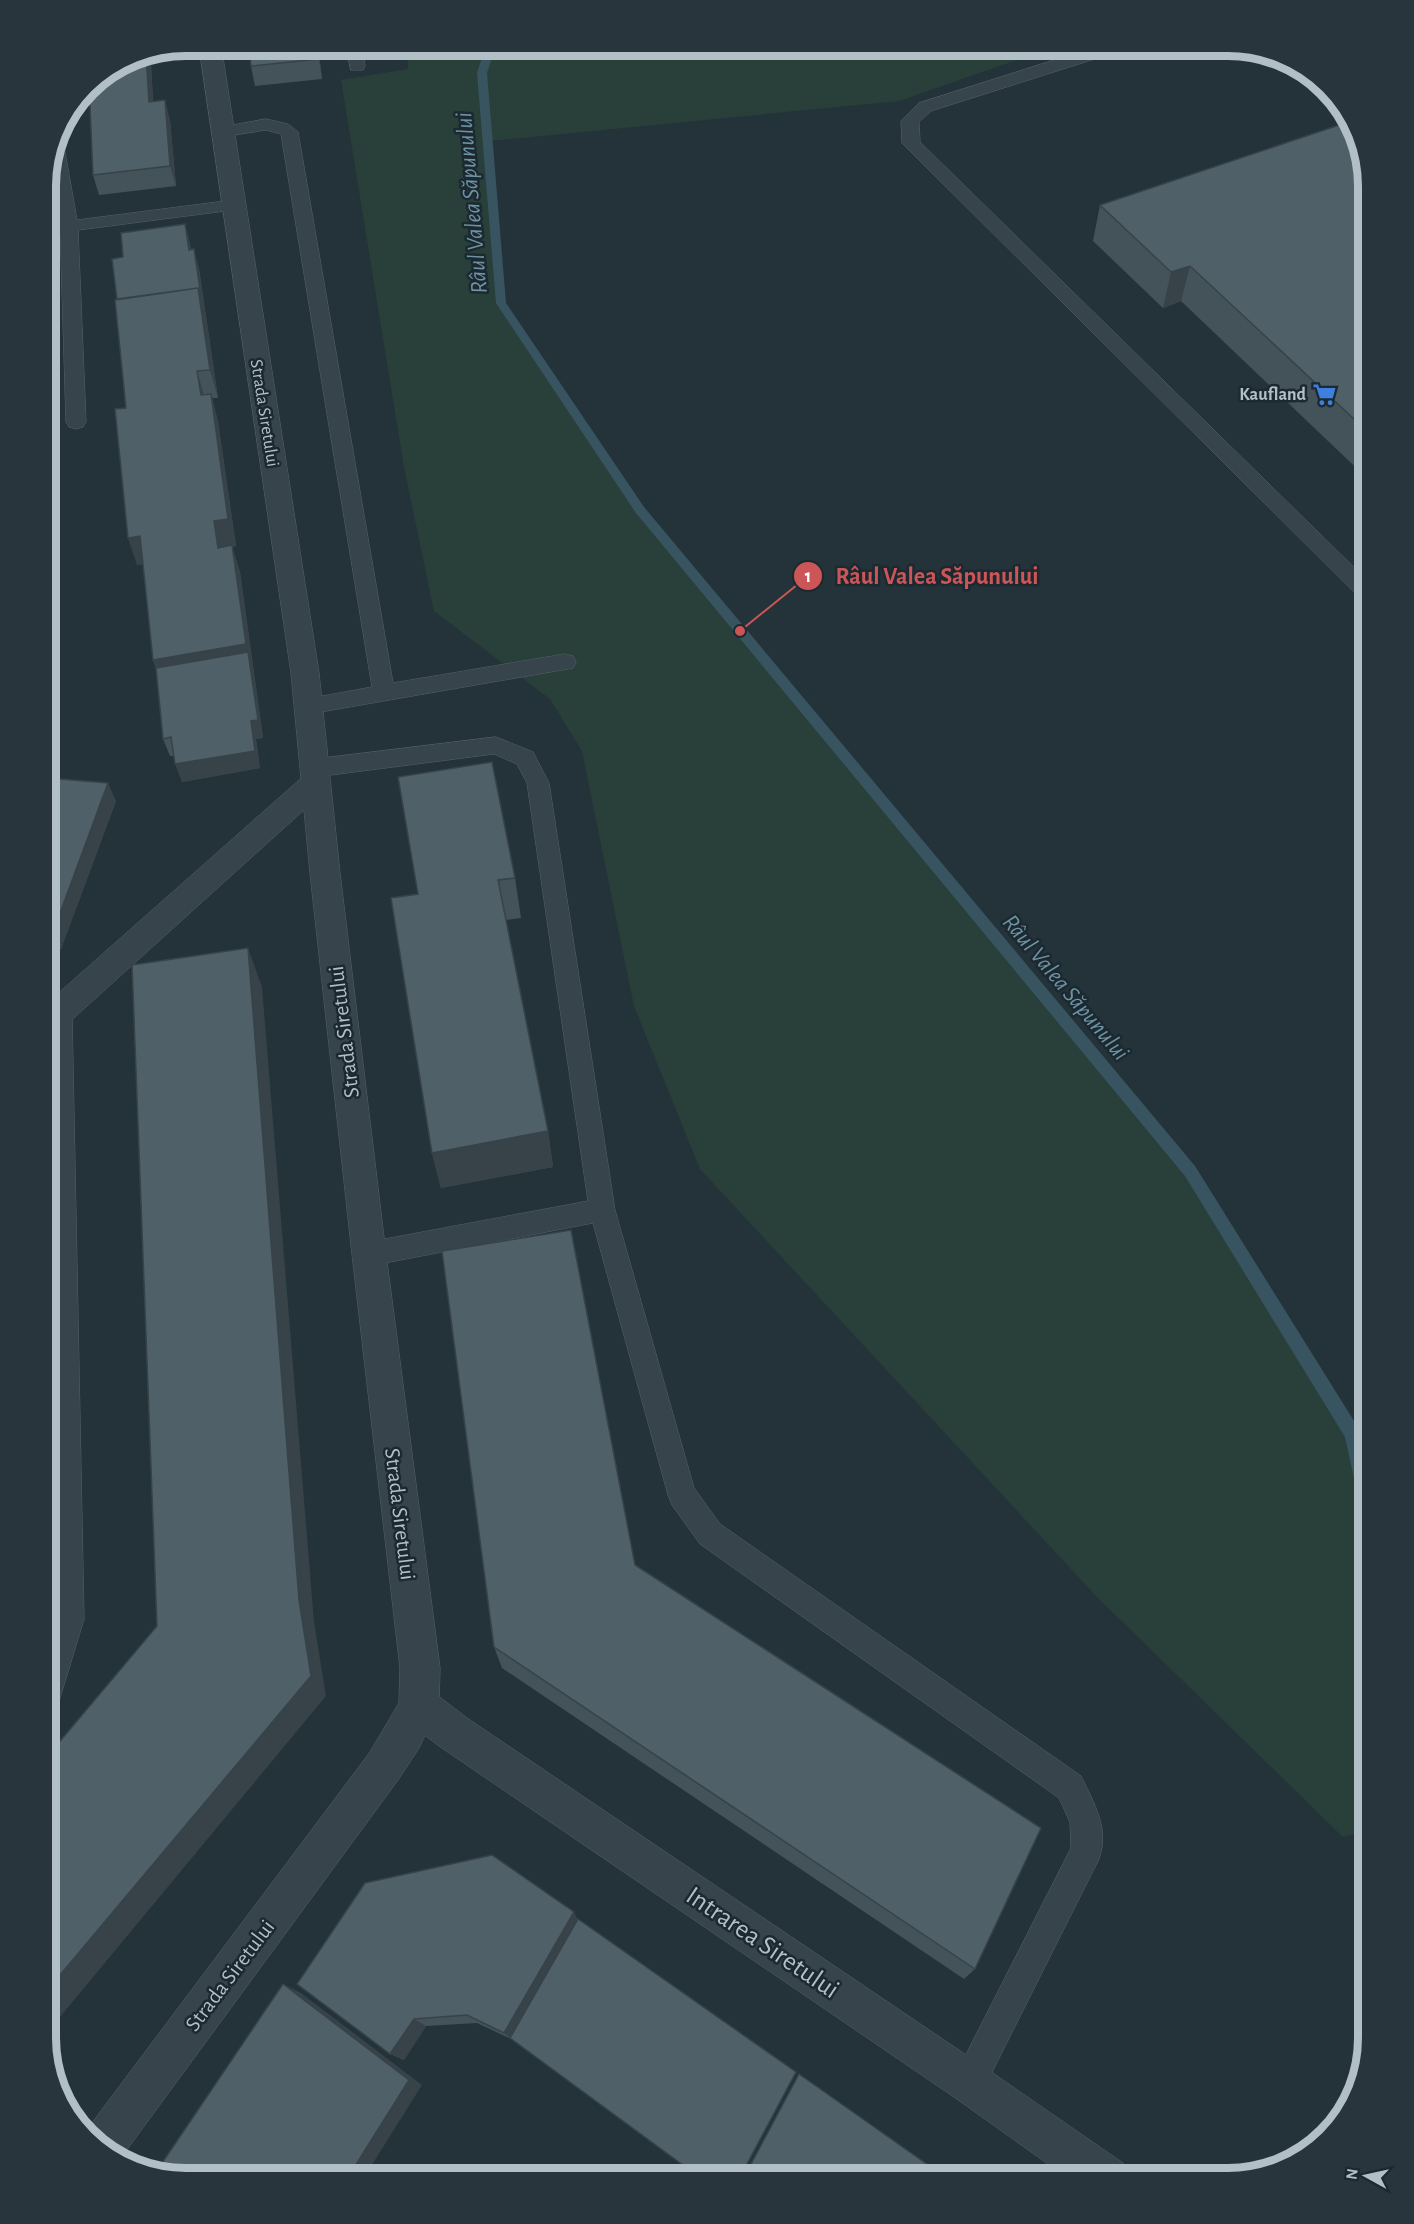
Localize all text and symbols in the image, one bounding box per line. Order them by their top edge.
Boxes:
water label: Râul Valea Săpunului [452,111,492,295]
street label: Strada Siretului [247,358,281,468]
supermarket icon: Kaufland [1311,381,1337,407]
place label: Kaufland [1239,386,1307,404]
callout: Râul Valea Săpunului [793,555,1050,597]
text: Râul Valea Săpunului [835,565,1039,589]
text: 1 [805,568,811,586]
water label: Râul Valea Săpunului [998,910,1133,1065]
street label: Strada Siretului [325,965,363,1099]
street label: Strada Siretului [381,1447,419,1581]
street label: Intrarea Siretului [681,1881,844,2003]
street label: Strada Siretului [181,1916,279,2035]
north arrow [1336,2146,1396,2206]
text: N [1343,2167,1361,2181]

